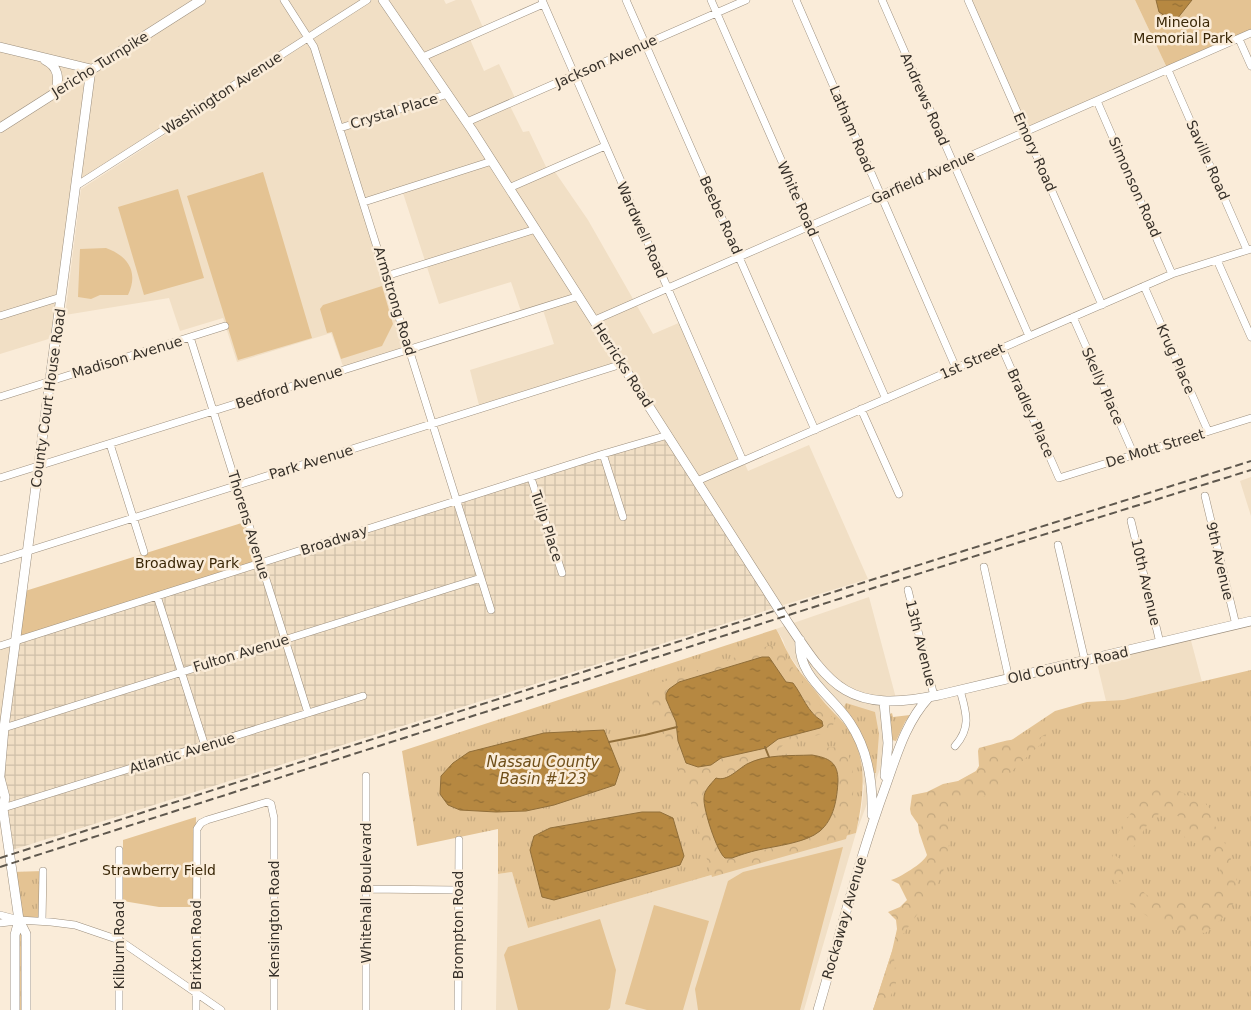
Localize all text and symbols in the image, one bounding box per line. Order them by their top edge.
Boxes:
park label: Mineola Memorial Park [1133,14,1234,46]
street label: Jericho Turnpike [48,28,151,101]
street label: Jackson Avenue [552,31,659,91]
street label: Washington Avenue [159,49,285,137]
street label: Andrews Road [897,50,953,148]
street label: Latham Road [827,83,877,175]
street label: Crystal Place [348,90,440,132]
street label: Emory Road [1010,110,1060,194]
street label: Saville Road [1183,118,1233,202]
street label: Simonson Road [1106,134,1164,240]
street label: Garfield Avenue [869,147,977,207]
street label: White Road [774,159,822,239]
street label: Beebe Road [697,173,745,257]
street label: Wardwell Road [614,180,670,280]
street label: Armstrong Road [371,245,419,357]
street label: County Court House Road [28,307,68,489]
street label: Herricks Road [590,320,656,410]
street label: Krug Place [1154,322,1198,396]
street label: Madison Avenue [70,333,184,381]
street label: 1st Street [937,340,1007,382]
street label: Skelly Place [1079,345,1127,427]
street label: Bedford Avenue [234,362,344,412]
street label: Bradley Place [1004,366,1058,460]
street label: De Mott Street [1104,425,1207,471]
street label: Park Avenue [267,442,355,482]
street label: Thorens Avenue [225,468,273,581]
street label: Tulip Place [528,488,566,563]
street label: 9th Avenue [1203,520,1237,602]
street label: Broadway [299,522,369,558]
street label: 10th Avenue [1128,537,1164,627]
park label: Broadway Park [135,555,240,571]
street label: 13th Avenue [903,598,939,688]
street label: Fulton Avenue [191,631,291,675]
street label: Old Country Road [1006,643,1130,687]
street label: Atlantic Avenue [127,729,237,777]
water label: Nassau County Basin #123 [487,753,601,788]
street label: Whitehall Boulevard [358,822,374,964]
street label: Rockaway Avenue [819,855,869,981]
street label: Kensington Road [266,860,282,978]
park label: Strawberry Field [102,862,216,878]
street label: Brompton Road [450,871,466,979]
street label: Brixton Road [188,900,204,990]
street label: Kilburn Road [111,901,127,989]

